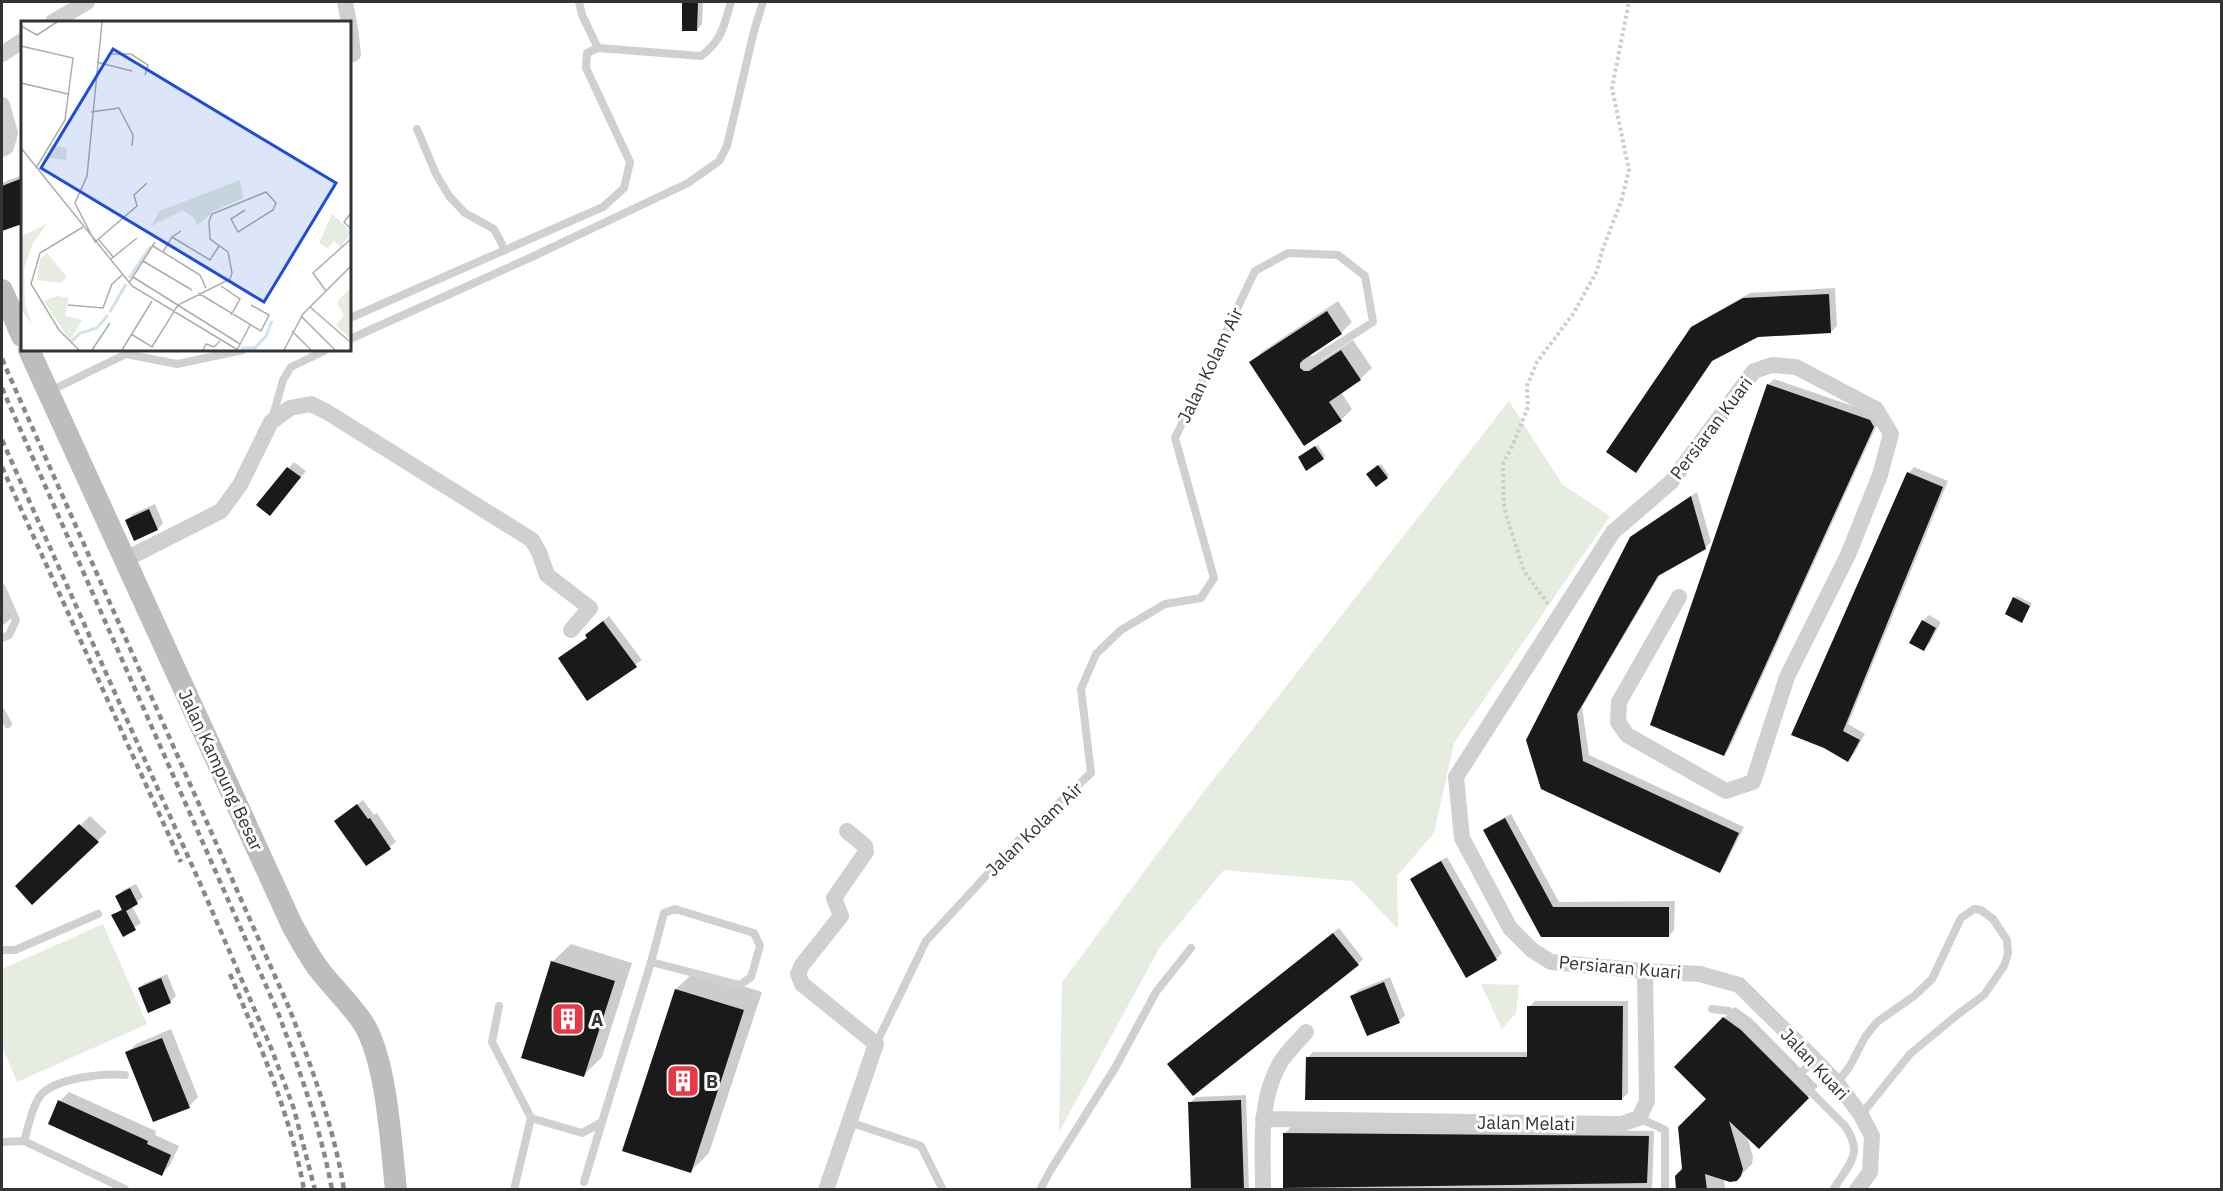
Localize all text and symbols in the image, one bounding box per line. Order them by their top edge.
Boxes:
inset map [21,21,351,351]
street label: Jalan Kolam Air [1172,303,1248,427]
street label: Persiaran Kuari [1665,372,1757,484]
street label: Jalan Kampung Besar [173,686,269,855]
street label: Jalan Kolam Air [981,777,1088,881]
street label: Persiaran Kuari [1558,950,1682,984]
building icon: A [550,1001,586,1037]
place label: A [591,1008,603,1031]
street label: Jalan Kuari [1776,1023,1854,1105]
building icon: B [665,1063,701,1099]
place label: B [706,1070,718,1093]
street label: Jalan Melati [1477,1111,1575,1135]

